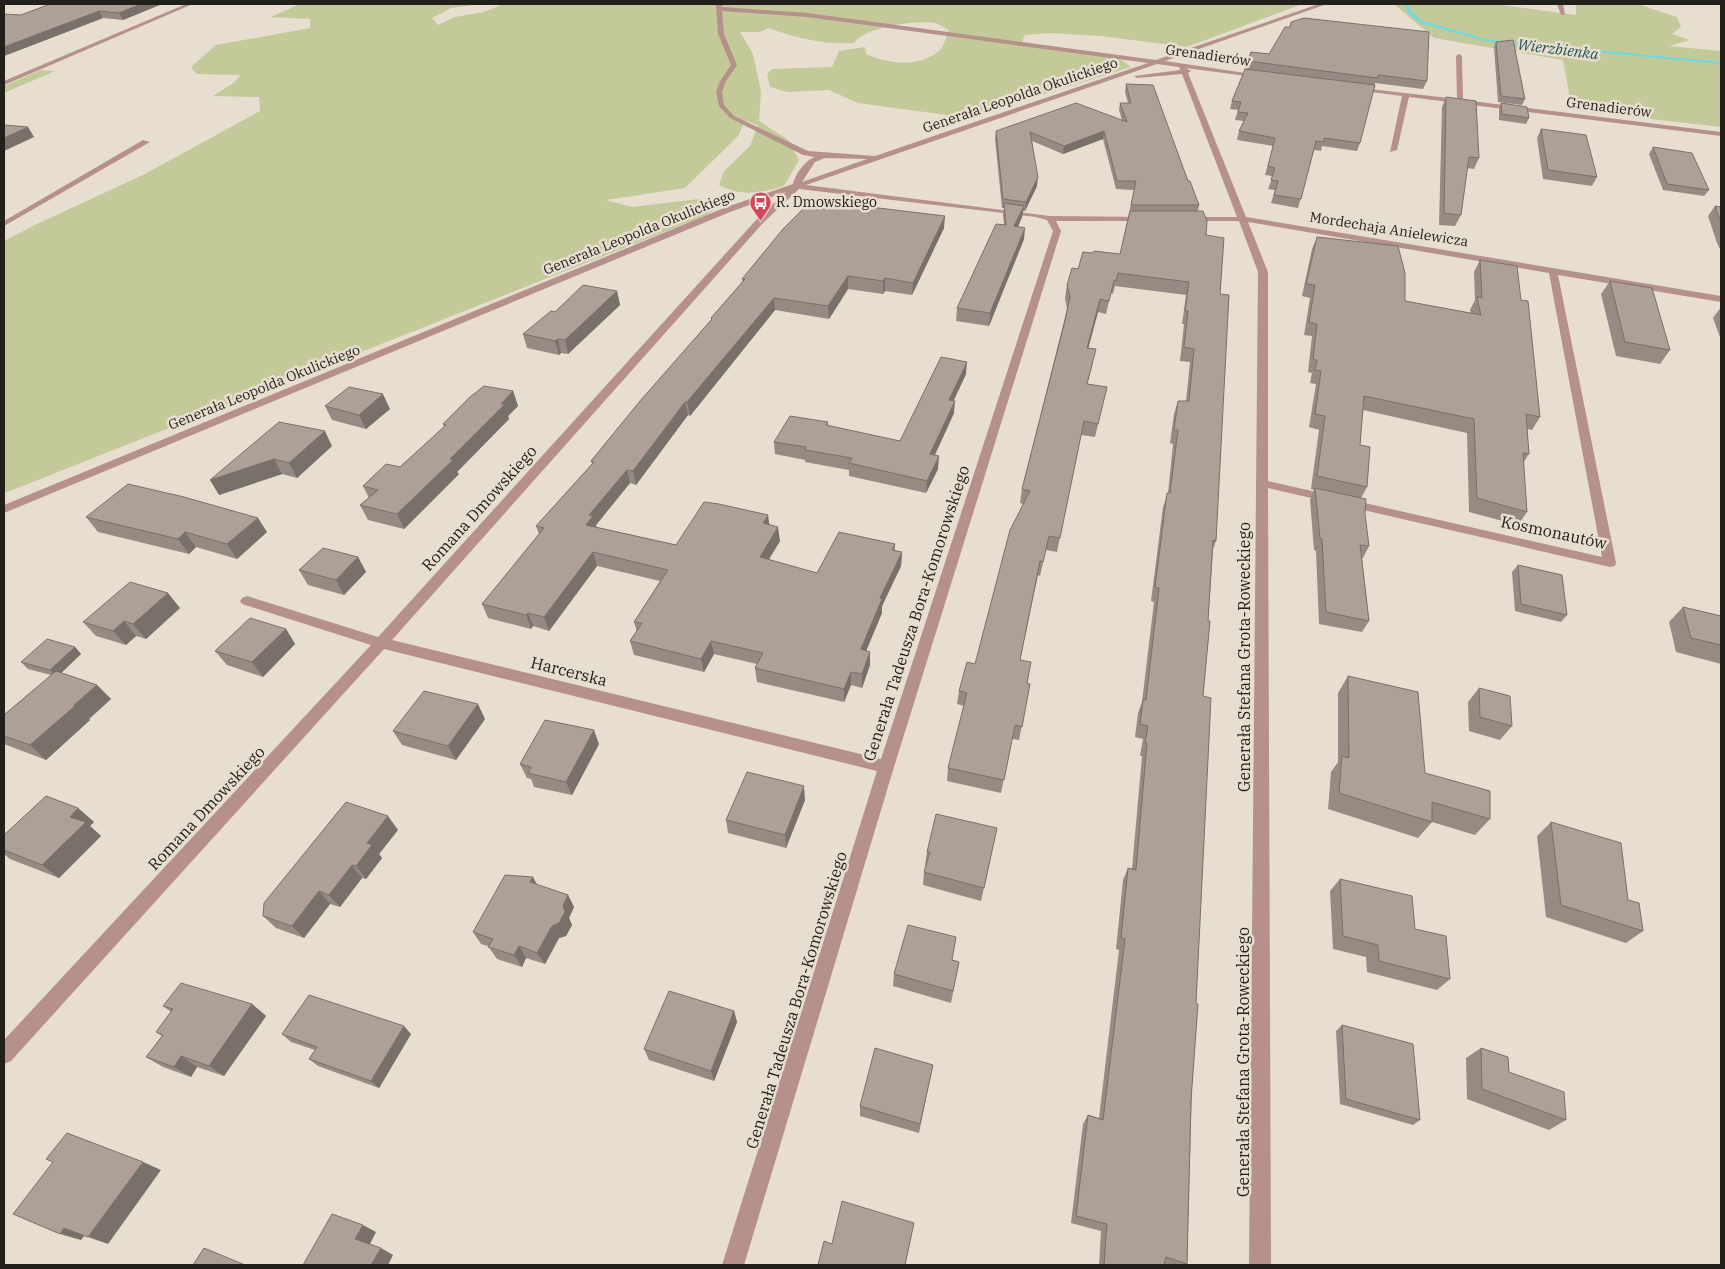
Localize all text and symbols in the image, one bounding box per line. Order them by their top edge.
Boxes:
water label: Wierzbienka [1516,35,1600,63]
street label: Grenadierów [1164,40,1252,70]
street label: Generała Leopolda Okulickiego [920,53,1120,137]
street label: Grenadierów [1565,93,1653,121]
street label: Generała Leopolda Okulickiego [541,185,738,279]
bus stop icon: R. Dmowskiego [748,190,772,221]
place label: R. Dmowskiego [776,193,877,211]
street label: Mordechaja Anielewicza [1308,208,1470,250]
street label: Generała Leopolda Okulickiego [166,340,363,434]
street label: Romana Dmowskiego [417,441,541,575]
street label: Generała Tadeusza Bora-Komorowskiego [859,463,973,763]
street label: Kosmonautów [1499,511,1609,553]
street label: Generała Stefana Grota-Roweckiego [1234,522,1254,792]
street label: Harcerska [529,652,610,690]
street label: Romana Dmowskiego [143,742,269,874]
street label: Generała Tadeusza Bora-Komorowskiego [741,849,851,1151]
street label: Generała Stefana Grota-Roweckiego [1233,927,1253,1197]

